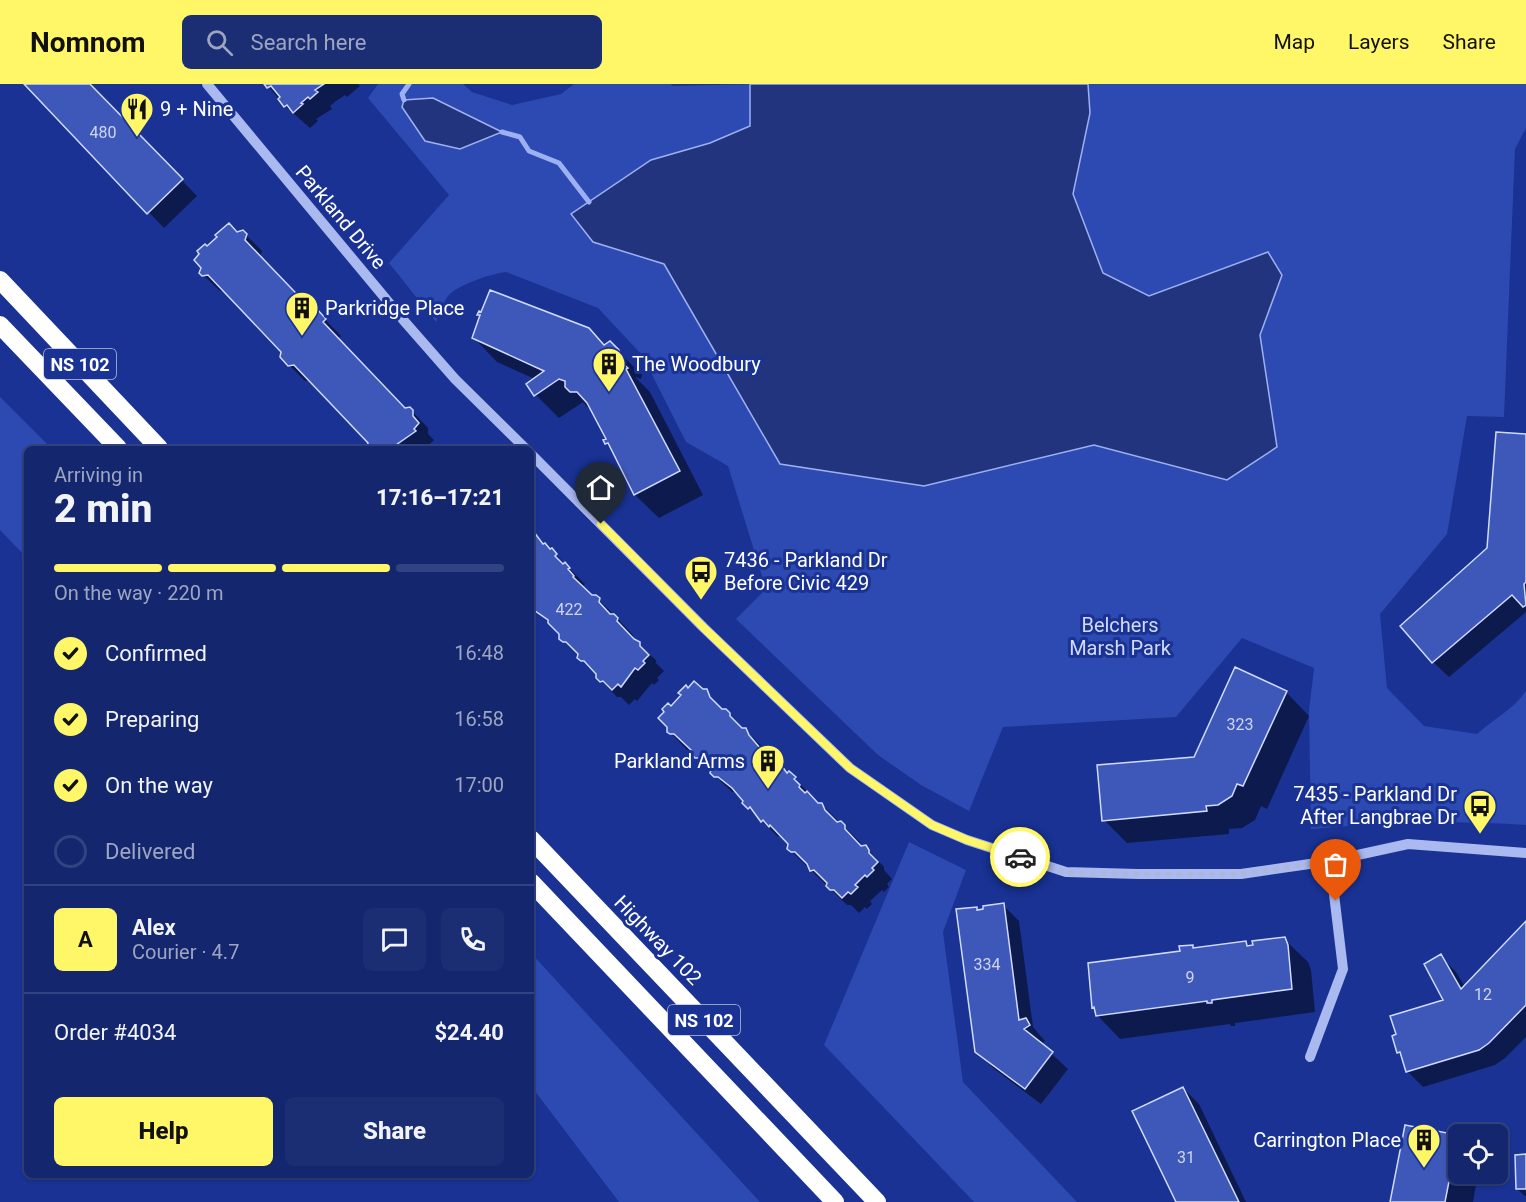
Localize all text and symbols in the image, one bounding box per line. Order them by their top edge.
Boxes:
search box [182,15,602,69]
text: Nomnom [30,26,146,59]
icon: search [203,26,236,59]
text: Search here [251,30,366,55]
text: Map [1273,30,1315,54]
text: Layers [1348,30,1409,54]
text: Share [1442,30,1496,54]
restaurant icon: 9 + Nine [119,91,155,138]
place label: 9 + Nine [160,97,233,121]
house number: 480 [90,123,116,142]
street label: Parkland Drive [291,160,391,274]
building icon: Parkridge Place [284,290,320,337]
place label: Parkridge Place [325,296,464,320]
building icon: The Woodbury [591,346,627,393]
road number: NS 102 [44,349,116,379]
place label: The Woodbury [632,352,761,376]
pin [575,462,626,524]
text: Arriving in [54,463,143,487]
icon: home [584,471,617,504]
text: 17:16–17:21 [376,485,504,510]
text: 2 min [54,486,152,532]
place label: 7436 - Parkland Dr Before Civic 429 [724,548,888,595]
bus stop icon: 7436 - Parkland Dr Before Civic 429 [683,554,719,601]
text: On the way · 220 m [54,581,223,605]
house number: 422 [556,600,582,619]
park label: Belchers Marsh Park [1069,613,1172,660]
icon: check [54,637,87,670]
text: Confirmed [105,641,207,666]
text: 16:48 [454,641,504,665]
icon: check [54,703,87,736]
text: Preparing [105,707,199,732]
text: 16:58 [454,707,504,731]
house number: 323 [1227,715,1253,734]
building icon: Parkland Arms [750,743,786,790]
place label: Parkland Arms [614,749,745,773]
icon: check [54,769,87,802]
text: On the way [105,773,213,798]
text: 17:00 [454,773,504,797]
place label: 7435 - Parkland Dr After Langbrae Dr [1293,782,1457,829]
bus stop icon: 7435 - Parkland Dr After Langbrae Dr [1462,788,1498,835]
courier [990,827,1050,887]
text: Delivered [105,839,195,864]
pin [1310,839,1361,901]
icon: car [1004,841,1037,874]
icon: bag [1319,848,1352,881]
street label: Highway 102 [609,890,707,990]
button: chat [363,908,426,971]
button: phone [441,908,504,971]
text: Alex [132,915,176,940]
text: A [78,927,93,952]
text: Courier · 4.7 [132,940,239,964]
house number: 334 [974,955,1000,974]
house number: 9 [1186,968,1195,987]
house number: 12 [1474,985,1492,1004]
road number: NS 102 [668,1005,740,1035]
text: Order #4034 [54,1020,176,1045]
text: $24.40 [435,1020,504,1045]
button: Help [54,1097,273,1166]
button: Share [285,1097,504,1166]
building icon: Carrington Place [1406,1122,1442,1169]
map controls [1448,1124,1508,1184]
button: locate [1448,1124,1508,1184]
place label: Carrington Place [1253,1128,1401,1152]
house number: 31 [1177,1148,1195,1167]

